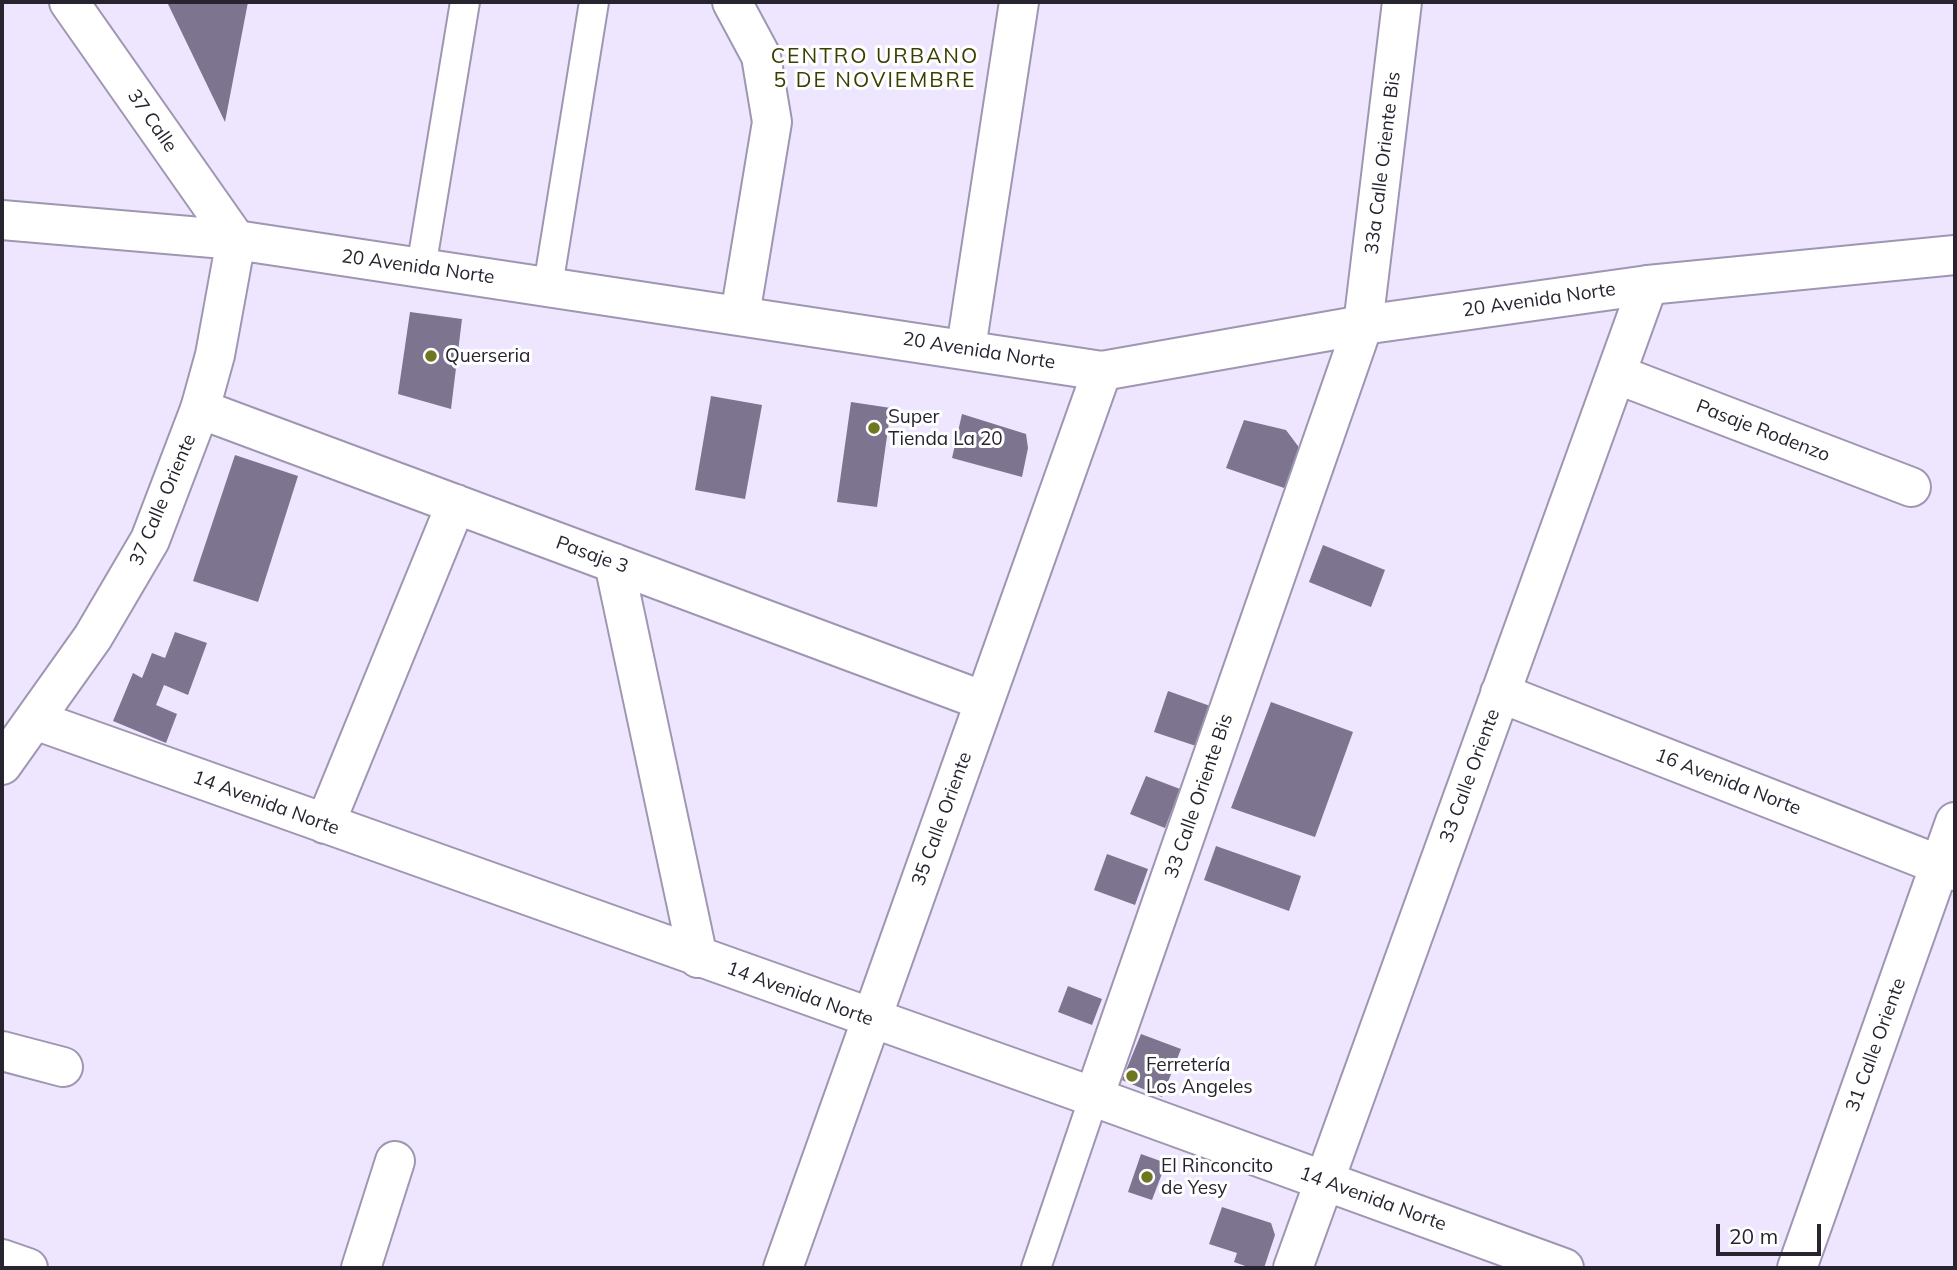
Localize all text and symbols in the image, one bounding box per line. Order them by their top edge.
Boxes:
district label: CENTRO URBANO 5 DE NOVIEMBRE [772,44,978,94]
street label: 33a Calle Oriente Bis [1360,70,1406,256]
street label: 37 Calle [122,85,182,157]
street label: 20 Avenida Norte [340,245,496,289]
street label: 20 Avenida Norte [1461,278,1617,322]
street label: 20 Avenida Norte [901,328,1057,374]
place label: Querseria [445,345,530,367]
marker: Querseria [423,348,439,364]
street label: Pasaje Rodenzo [1693,395,1833,467]
place label: Super Tienda La 20 [888,406,1003,450]
marker: Super Tienda La 20 [866,420,882,436]
street label: 37 Calle Oriente [125,431,201,569]
street label: Pasaje 3 [553,531,631,579]
street label: 33 Calle Oriente [1435,706,1505,846]
street label: 33 Calle Oriente Bis [1160,711,1238,881]
street label: 16 Avenida Norte [1652,744,1804,820]
street label: 35 Calle Oriente [907,749,977,889]
street label: 14 Avenida Norte [190,766,342,840]
street label: 14 Avenida Norte [724,957,876,1031]
street label: 31 Calle Oriente [1841,975,1911,1115]
place label: Ferretería Los Angeles [1146,1054,1253,1098]
marker: Ferretería Los Angeles [1124,1068,1140,1084]
place label: El Rinconcito de Yesy [1161,1155,1273,1199]
street label: 14 Avenida Norte [1297,1162,1449,1236]
marker: El Rinconcito de Yesy [1139,1169,1155,1185]
scale bar [1719,1210,1824,1254]
text: 20 m [1729,1223,1778,1249]

